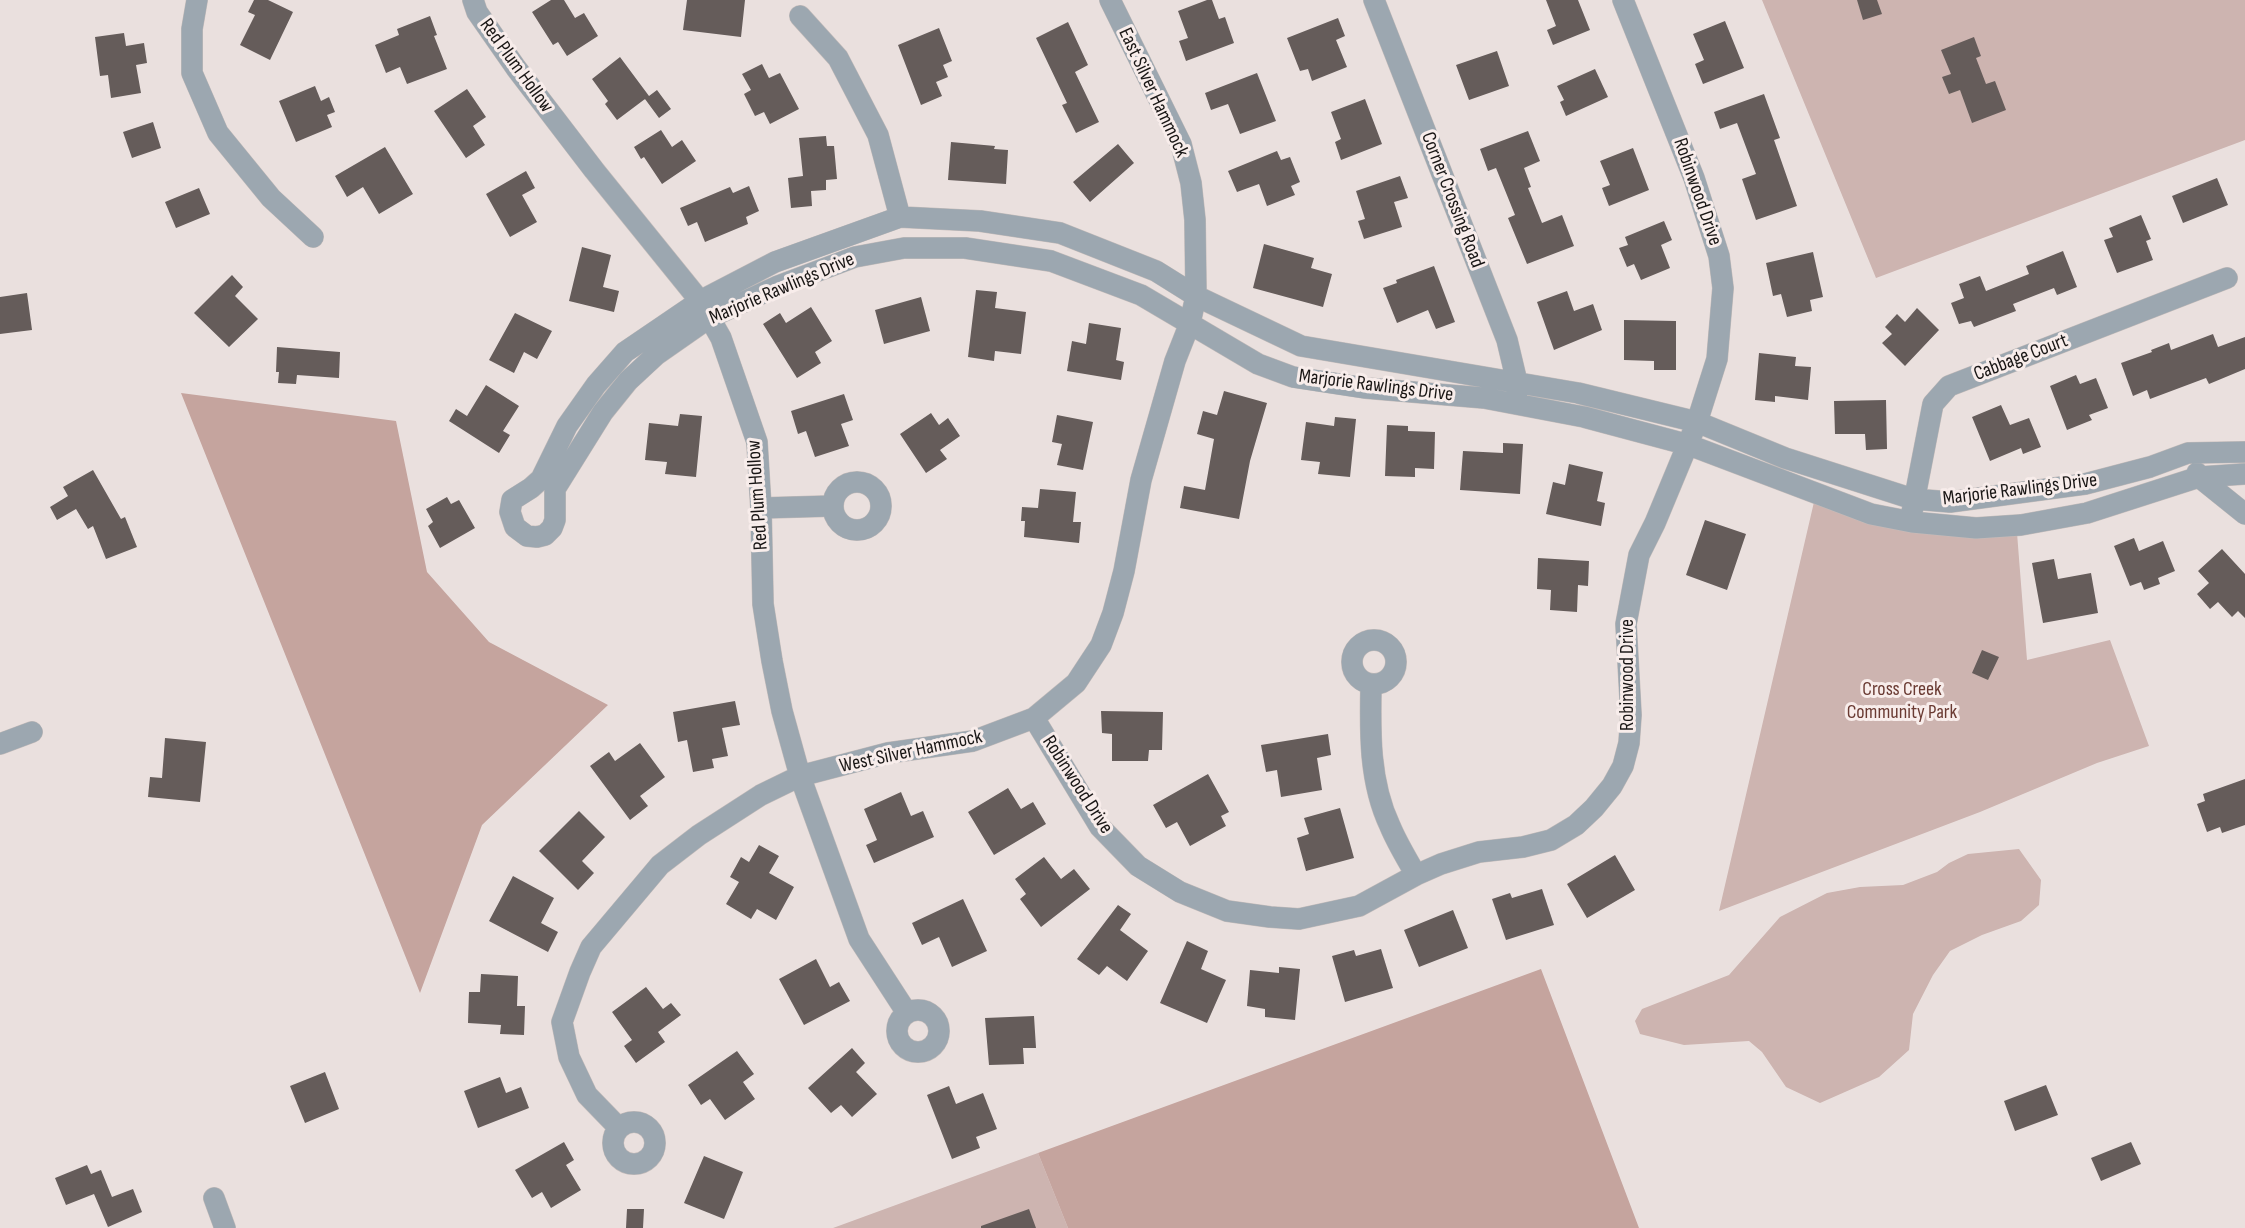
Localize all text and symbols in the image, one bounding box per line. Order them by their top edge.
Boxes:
street label: Red Plum Hollow [474,14,558,118]
street label: East Silver Hammock [1113,24,1193,162]
street label: Corner Crossing Road [1415,129,1489,271]
street label: Robinwood Drive [1667,135,1727,249]
street label: Marjorie Rawlings Drive [706,248,858,330]
street label: Cabbage Court [1971,329,2071,387]
street label: Marjorie Rawlings Drive [1297,365,1455,407]
street label: Red Plum Hollow [742,439,774,551]
street label: Marjorie Rawlings Drive [1941,469,2099,511]
street label: Robinwood Drive [1616,619,1640,731]
park label: Cross Creek Community Park [1847,678,1957,725]
street label: West Silver Hammock [837,725,985,779]
street label: Robinwood Drive [1036,731,1118,839]

